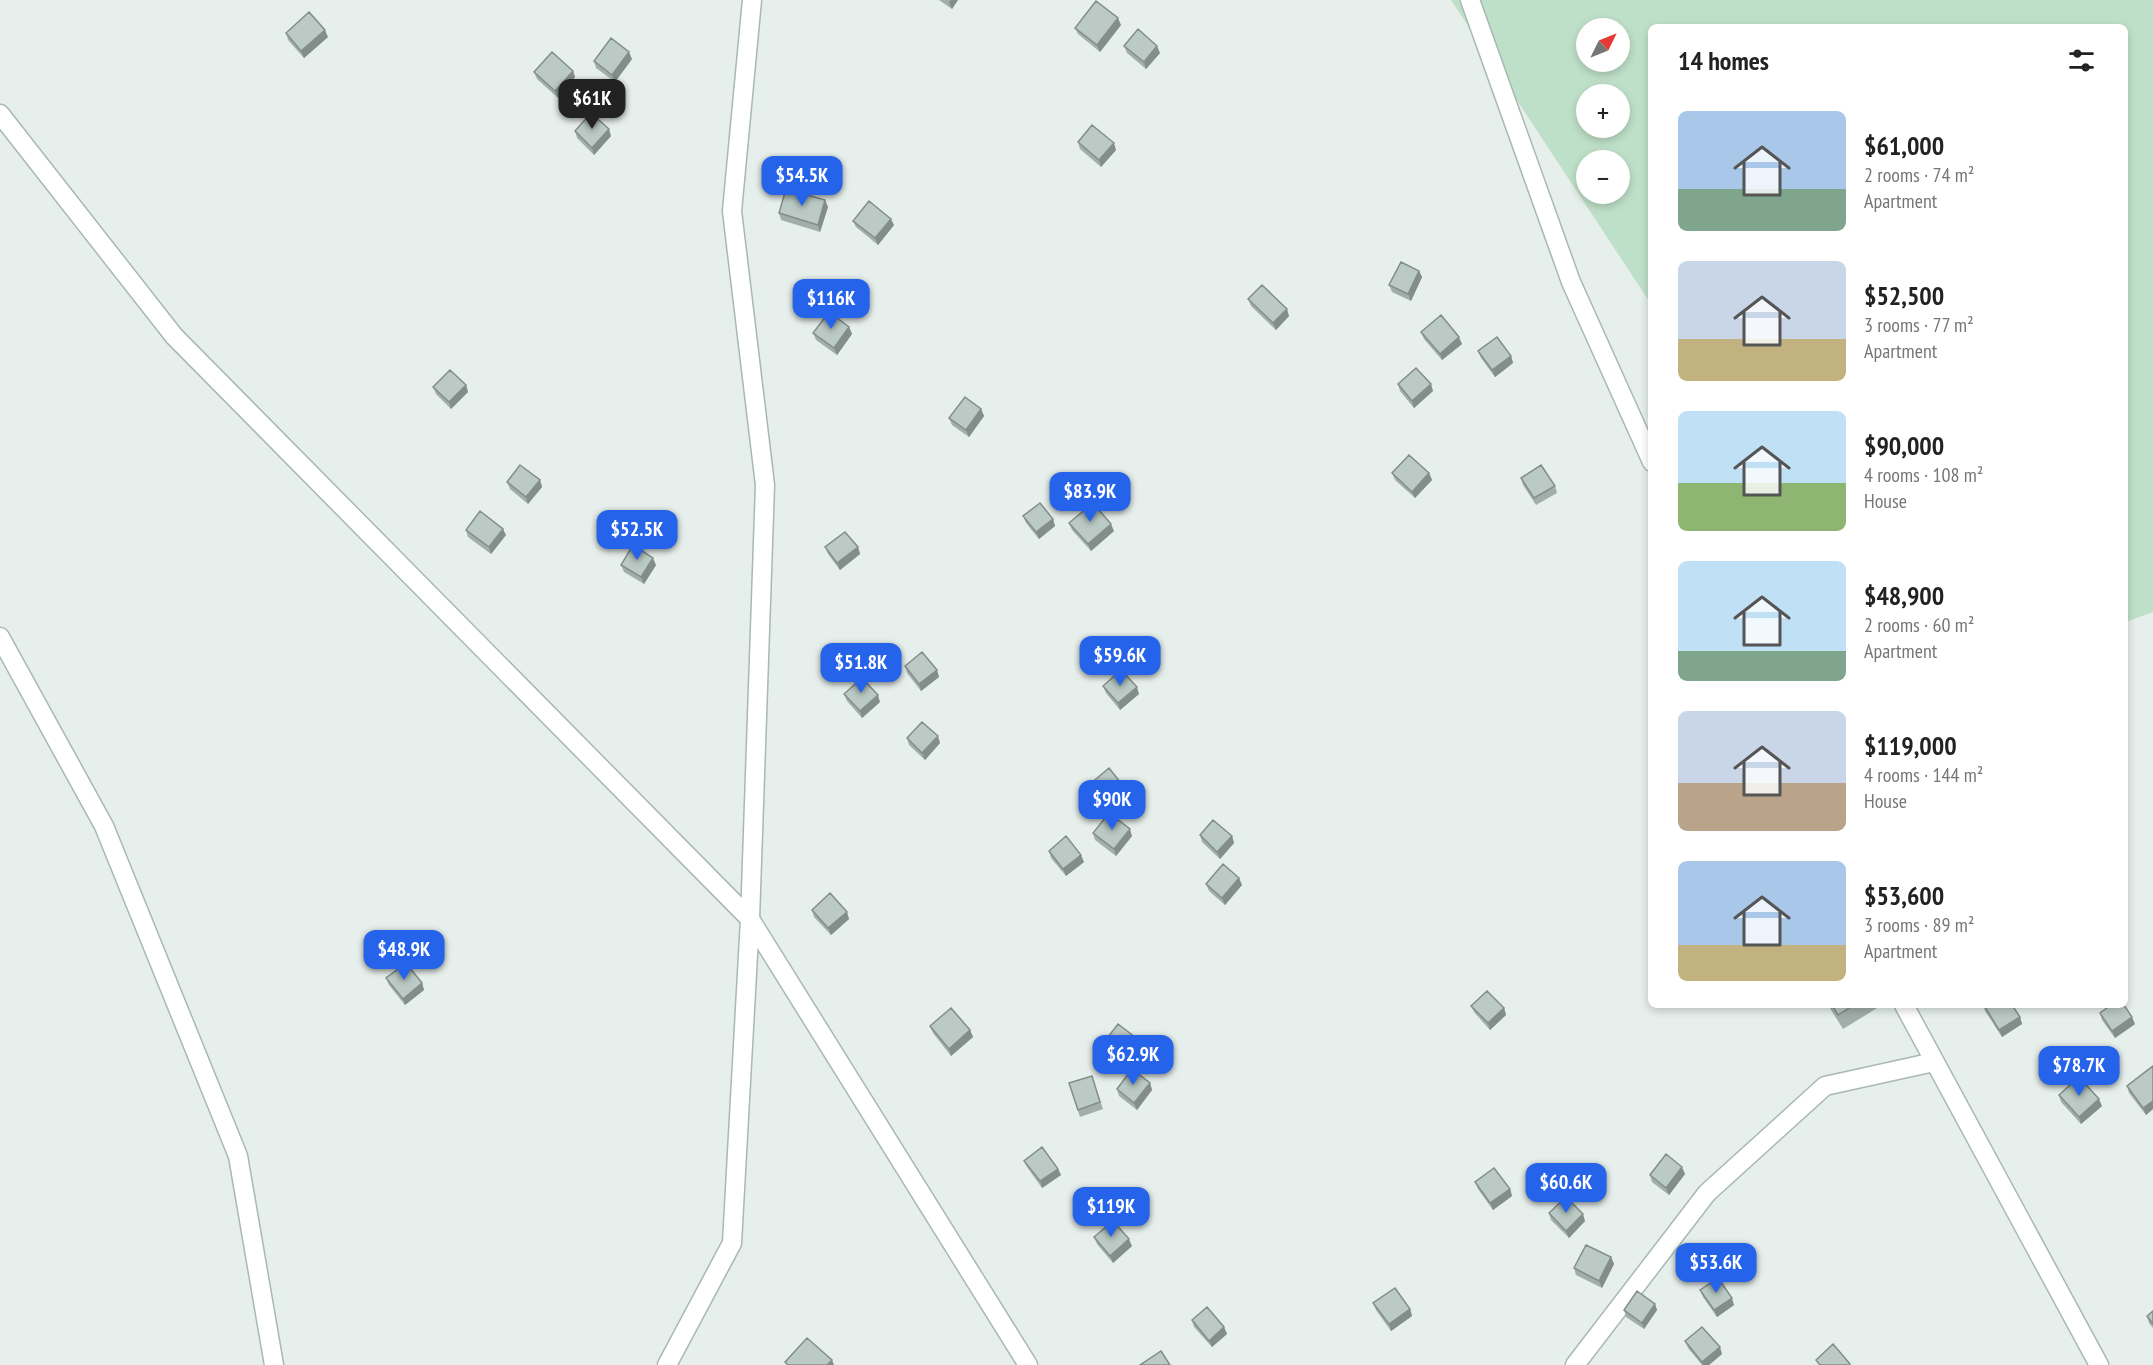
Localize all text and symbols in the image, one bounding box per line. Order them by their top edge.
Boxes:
north arrow [1576,18,1630,72]
map controls [1576,18,1630,204]
text: 14 homes [1678,44,1769,77]
icon: filters [2065,44,2098,77]
pin: $61K [556,79,628,130]
button: + [1576,84,1630,138]
text: $61K [572,85,612,111]
text: $61,000 [1864,129,1944,162]
icon: home [1726,135,1798,207]
button: − [1576,150,1630,204]
pin: $54.5K [753,156,851,207]
text: $54.5K [776,162,828,188]
text: 2 rooms · 74 m² [1864,162,1974,188]
text: Apartment [1864,188,1937,214]
pin: $116K [789,279,873,330]
text: $52,500 [1864,279,1944,312]
text: $116K [807,285,855,311]
icon: home [1726,285,1798,357]
text: 3 rooms · 77 m² [1864,312,1974,338]
text: Apartment [1864,338,1937,364]
text: $90,000 [1864,429,1944,462]
icon: home [1726,435,1798,507]
text: 4 rooms · 108 m² [1864,462,1983,488]
pin: $83.9K [1041,472,1139,523]
text: $83.9K [1064,478,1116,504]
text: House [1864,488,1907,514]
pin: $52.5K [588,510,686,561]
text: $52.5K [611,516,663,542]
text: $48,900 [1864,579,1944,612]
icon: home [1726,585,1798,657]
text: 2 rooms · 60 m² [1864,612,1974,638]
pin: $59.6K [1071,636,1169,687]
text: Apartment [1864,638,1937,664]
text: $59.6K [1094,642,1146,668]
pin: $51.8K [812,643,910,694]
text: $51.8K [835,649,887,675]
text: $119,000 [1864,729,1957,762]
icon: home [1726,735,1798,807]
text: 4 rooms · 144 m² [1864,762,1983,788]
pin: $90K [1076,780,1148,831]
text: $90K [1092,786,1132,812]
text: House [1864,788,1907,814]
text: $53,600 [1864,879,1944,912]
icon: home [1726,885,1798,957]
text: 3 rooms · 89 m² [1864,912,1974,938]
pin: $48.9K [355,930,453,981]
text: $48.9K [378,936,430,962]
text: Apartment [1864,938,1937,964]
pin: $62.9K [1084,1035,1182,1086]
text: $62.9K [1107,1041,1159,1067]
pin: $78.7K [2030,1046,2128,1097]
text: $78.7K [2053,1052,2105,1078]
pin: $60.6K [1517,1163,1615,1214]
text: $60.6K [1540,1169,1592,1195]
pin: $119K [1069,1187,1153,1238]
text: $119K [1087,1193,1135,1219]
pin: $53.6K [1667,1243,1765,1294]
text: $53.6K [1690,1249,1742,1275]

